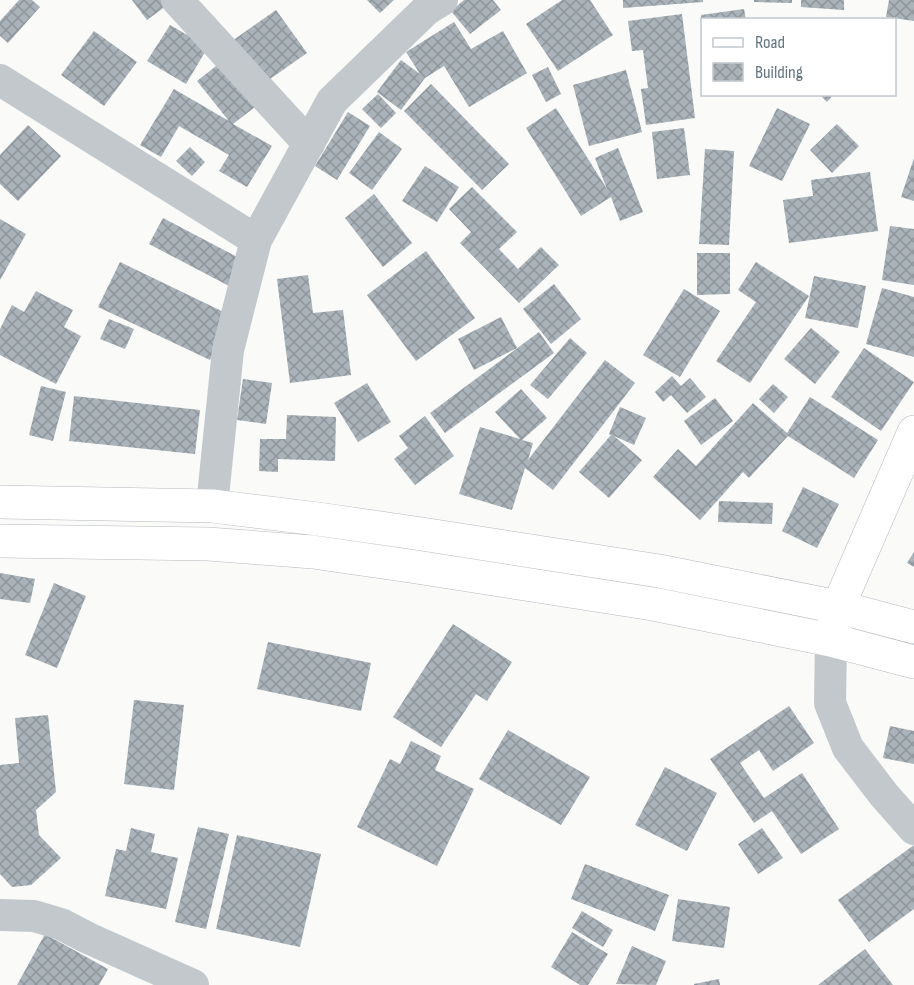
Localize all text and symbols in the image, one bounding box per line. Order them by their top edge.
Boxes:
legend [701,18,896,96]
text: Road [755,32,785,53]
text: Building [755,62,803,83]

